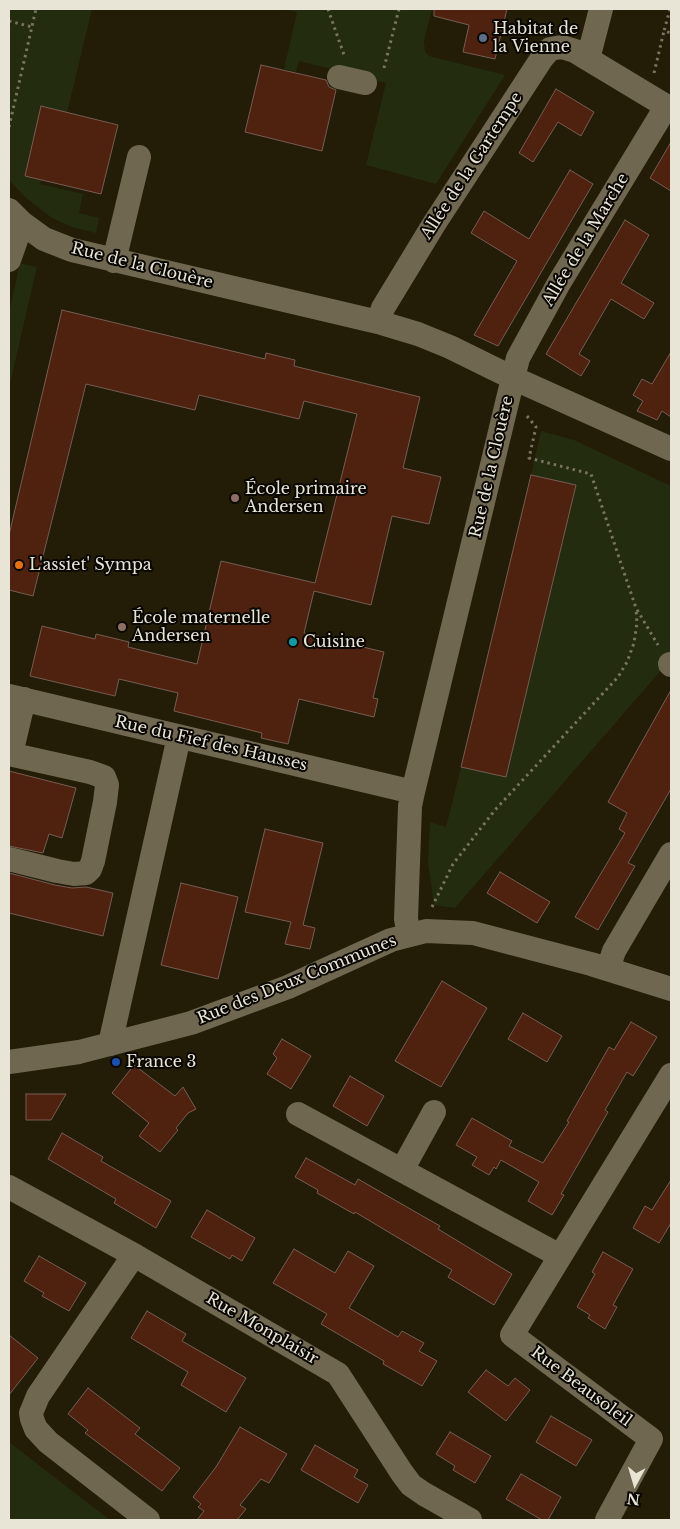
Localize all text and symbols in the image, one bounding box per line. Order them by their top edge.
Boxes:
place label: Habitat de la Vienne [493,19,578,57]
marker: Habitat de la Vienne [477,32,489,44]
street label: Allée de la Gartempe [417,89,527,243]
street label: Allée de la Marche [539,170,633,310]
street label: Rue de la Clouère [69,239,215,293]
street label: Rue de la Clouère [466,394,518,540]
place label: École primaire Andersen [245,479,367,517]
marker: École primaire Andersen [229,492,241,504]
place label: L'assiet' Sympa [29,555,152,575]
marker: L'assiet' Sympa [13,559,25,571]
place label: École maternelle Andersen [132,608,270,646]
marker: École maternelle Andersen [116,621,128,633]
place label: Cuisine [303,632,365,652]
marker: Cuisine [287,636,299,648]
street label: Rue du Fief des Hausses [113,713,309,775]
street label: Rue des Deux Communes [195,931,399,1029]
place label: France 3 [126,1052,196,1072]
marker: France 3 [110,1056,122,1068]
street label: Rue Monplaisir [203,1289,321,1369]
street label: Rue Beausoleil [527,1343,635,1431]
north arrow [610,1459,660,1509]
text: N [626,1489,641,1509]

